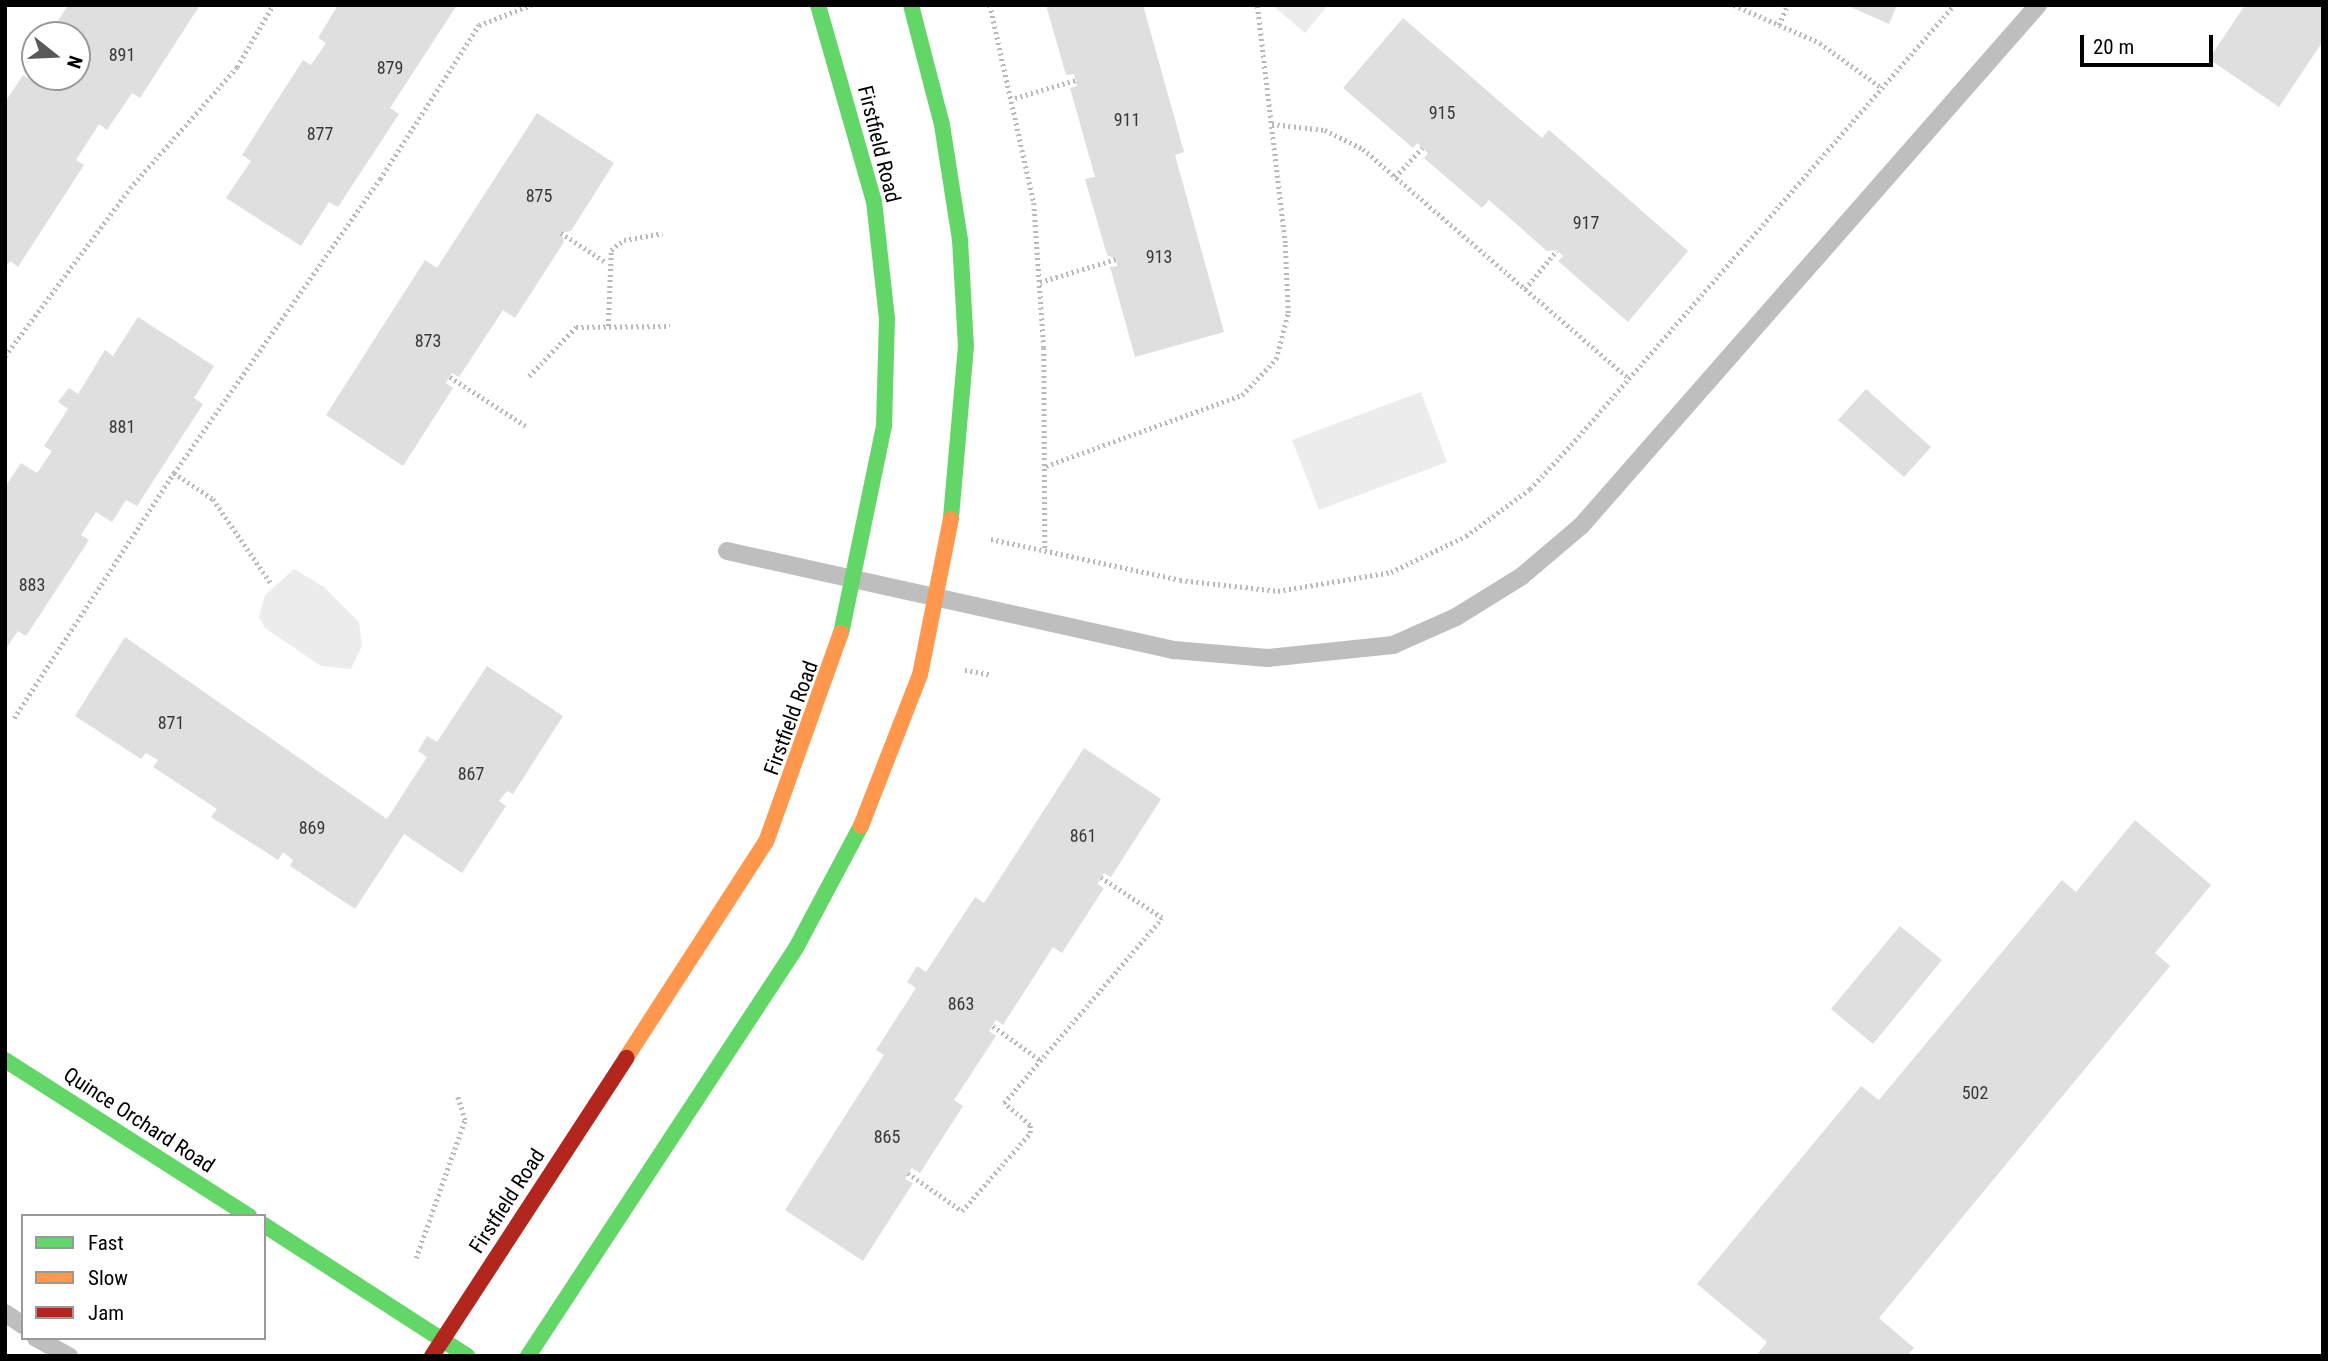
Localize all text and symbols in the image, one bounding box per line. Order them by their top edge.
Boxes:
north arrow [21,21,91,91]
scale bar [2083,21,2216,65]
text: 20 m [2093,35,2134,59]
house number: 891 [109,44,135,66]
text: N [62,53,87,71]
house number: 879 [377,57,403,79]
street label: Firstfield Road [852,83,906,205]
house number: 915 [1429,102,1455,124]
house number: 911 [1114,109,1140,131]
house number: 877 [307,123,333,145]
house number: 875 [526,185,552,207]
house number: 917 [1573,212,1599,234]
house number: 913 [1146,246,1172,268]
house number: 873 [415,330,441,352]
house number: 881 [109,416,135,438]
house number: 883 [19,574,45,596]
street label: Firstfield Road [759,658,823,778]
house number: 871 [158,712,184,734]
house number: 867 [458,763,484,785]
house number: 869 [299,817,325,839]
house number: 861 [1070,825,1096,847]
house number: 863 [948,993,974,1015]
street label: Quince Orchard Road [59,1062,219,1178]
house number: 502 [1962,1082,1988,1104]
house number: 865 [874,1126,900,1148]
street label: Firstfield Road [464,1144,550,1258]
legend [21,1214,266,1340]
text: Fast [88,1231,124,1255]
text: Slow [88,1266,128,1290]
text: Jam [88,1301,124,1325]

